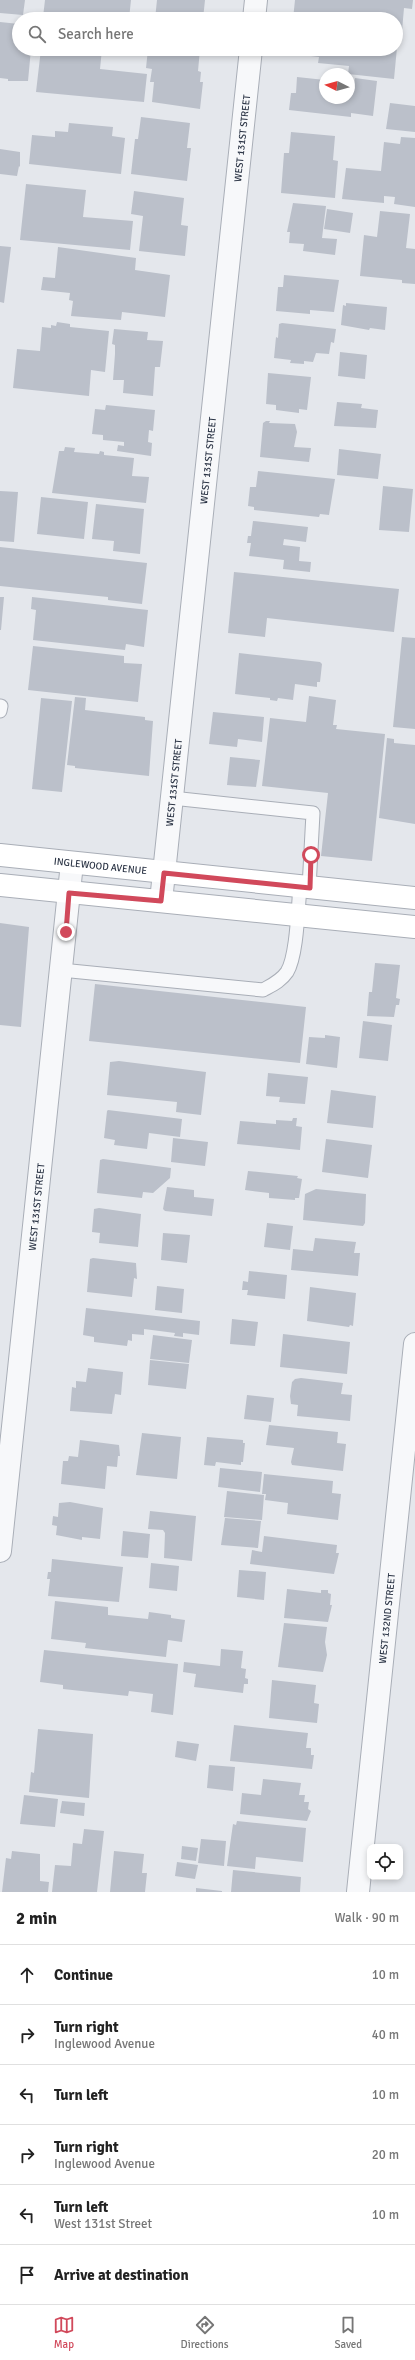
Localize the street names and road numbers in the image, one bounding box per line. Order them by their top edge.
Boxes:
street label: WEST 131ST STREET [232,94,253,183]
street label: WEST 131ST STREET [198,416,219,505]
street label: WEST 131ST STREET [164,738,185,827]
street label: INGLEWOOD AVENUE [53,856,148,877]
street label: WEST 131ST STREET [26,1163,48,1251]
street label: WEST 132ND STREET [377,1573,398,1664]

